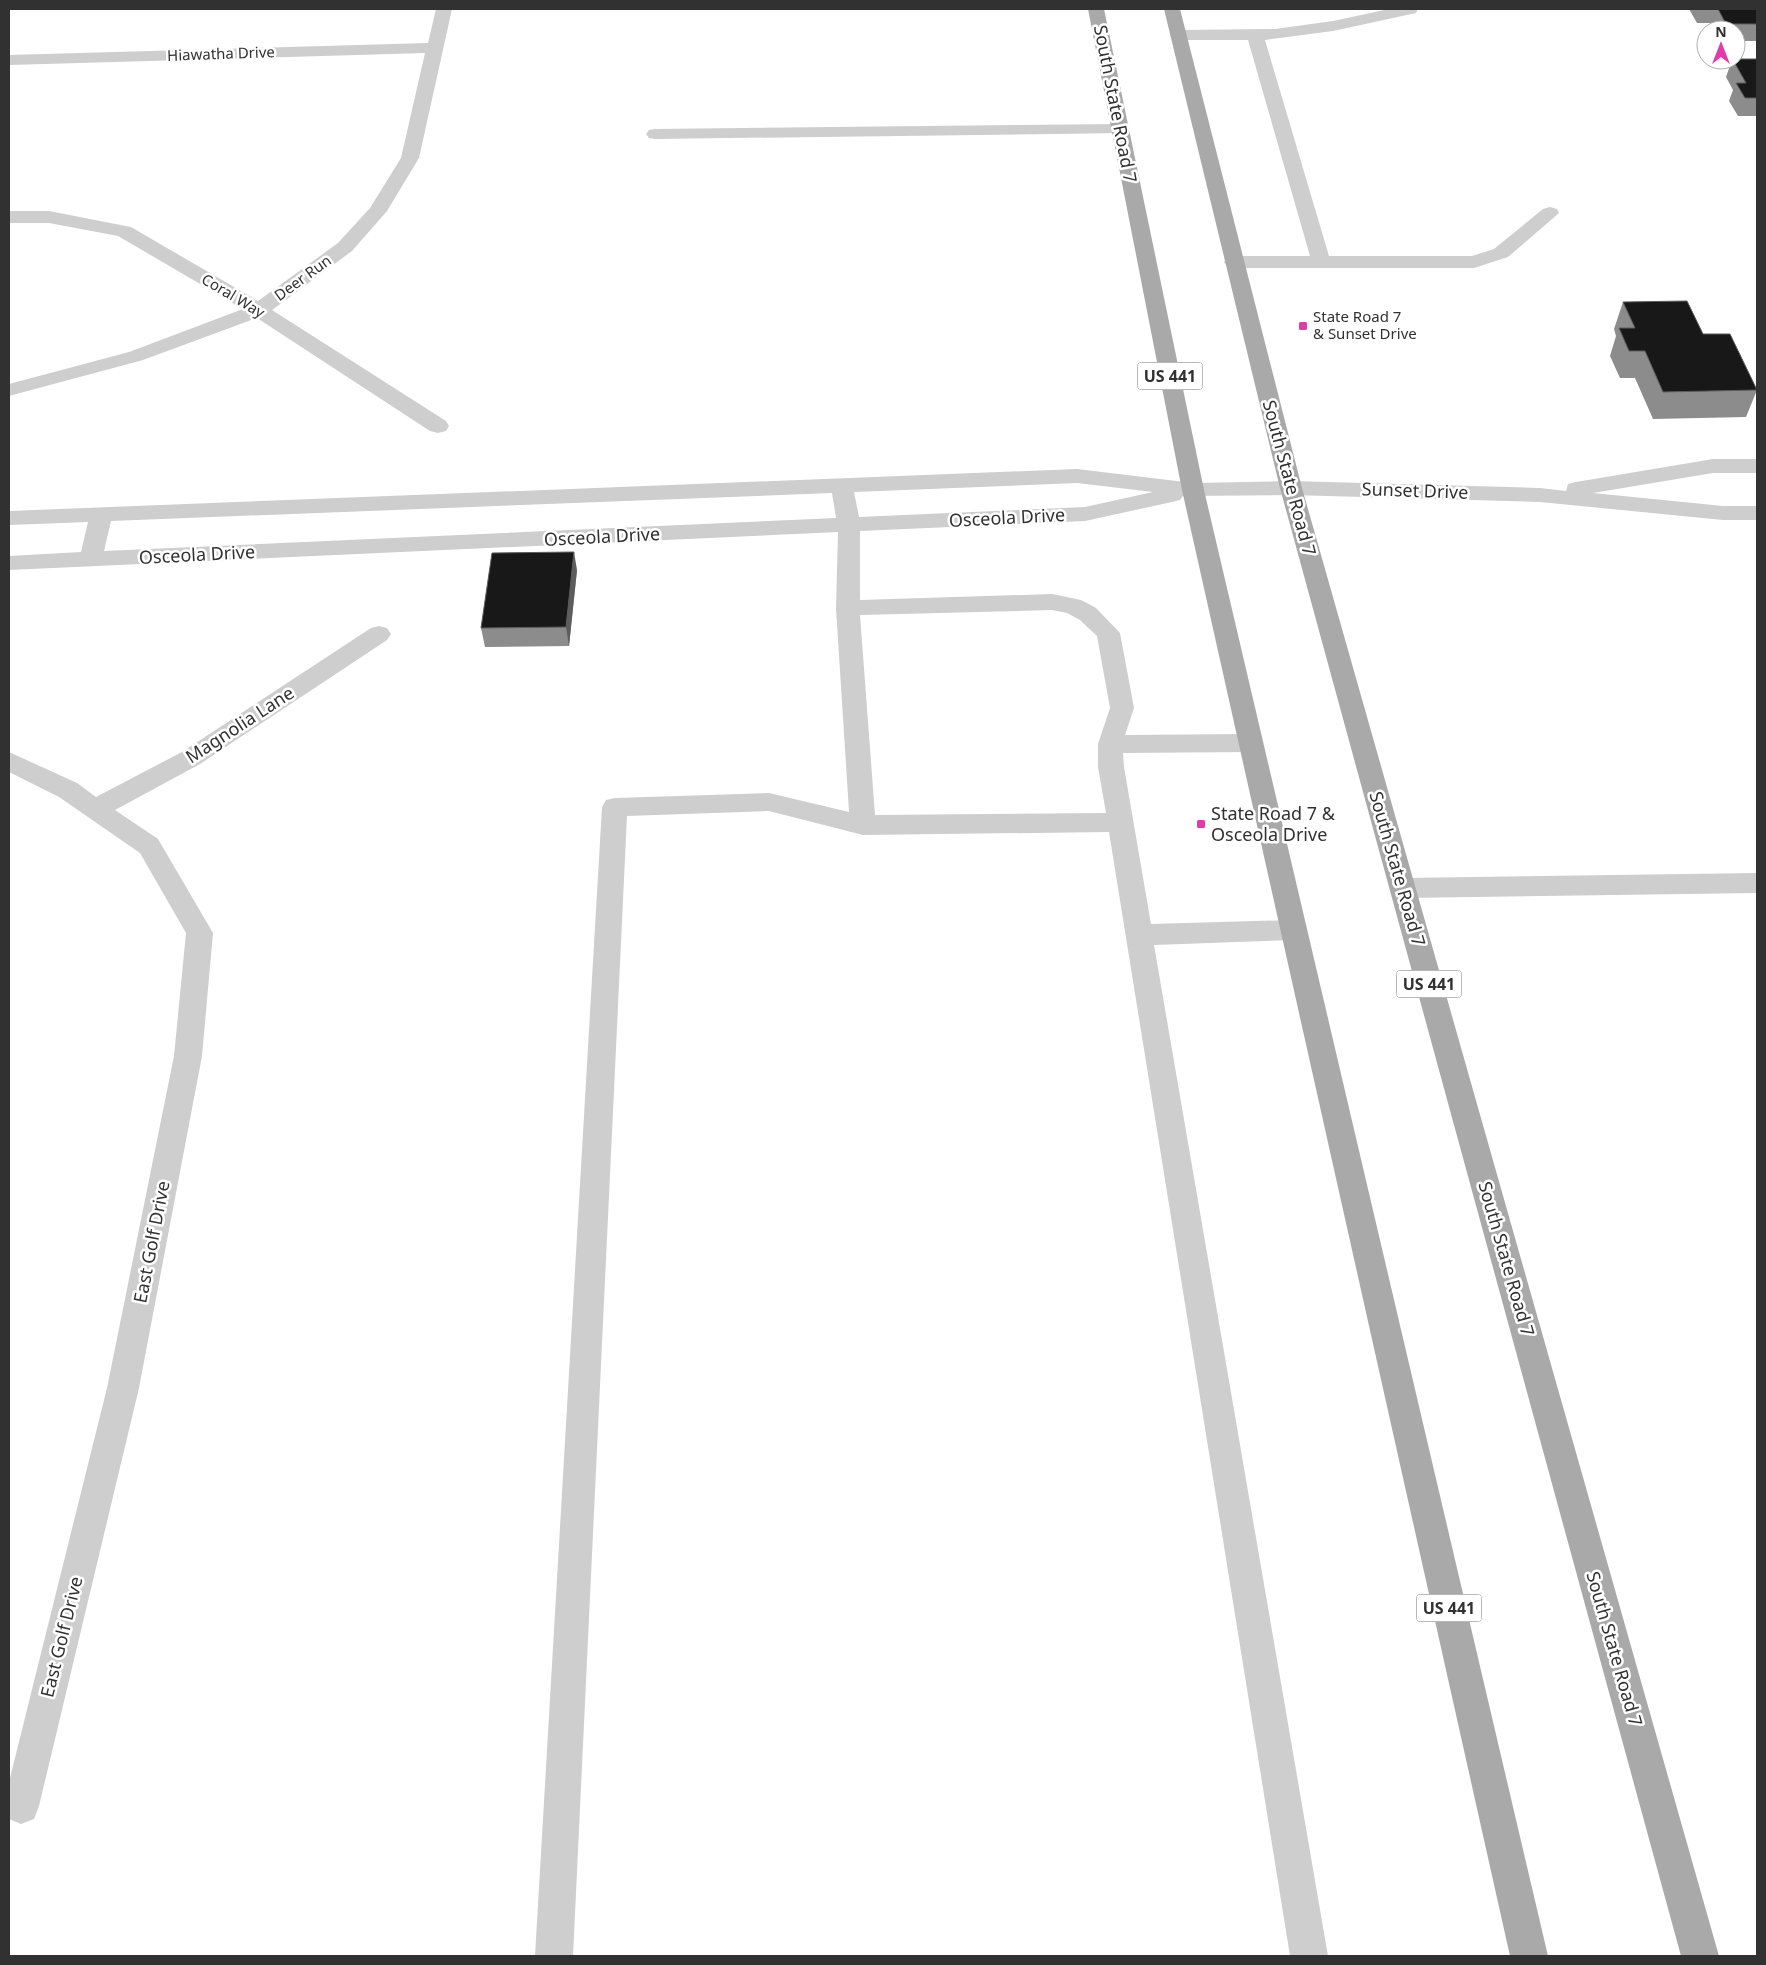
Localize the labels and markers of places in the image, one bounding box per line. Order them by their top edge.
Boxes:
place label: State Road 7 & Sunset Drive [1313,306,1417,343]
marker: State Road 7 & Sunset Drive [1297,320,1309,332]
place label: State Road 7 & Osceola Drive [1211,801,1336,846]
marker: State Road 7 & Osceola Drive [1195,818,1207,830]

